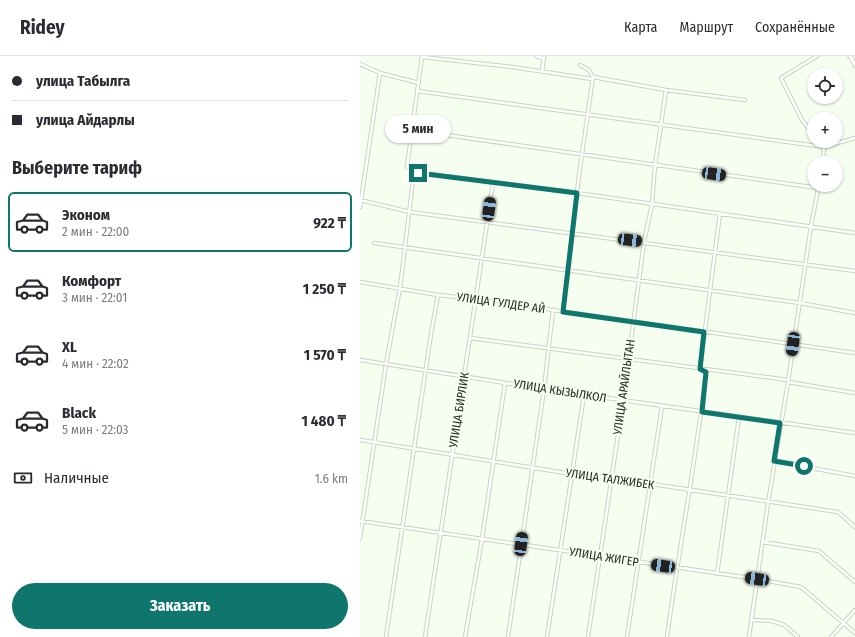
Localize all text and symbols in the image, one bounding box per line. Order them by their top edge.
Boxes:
text: Ridey [20,16,64,39]
text: Карта [624,19,657,36]
text: Маршрут [679,19,733,36]
text: Сохранённые [755,19,835,36]
map controls [807,68,843,192]
button: locate [807,68,843,104]
text: улица Табылга [36,72,130,90]
text: улица Айдарлы [36,111,135,129]
button: + [807,112,843,148]
callout: 5 мин [385,115,451,143]
text: 5 мин [403,121,433,136]
button: − [807,156,843,192]
text: Выберите тариф [12,157,142,179]
route end [409,164,427,182]
car [701,166,727,182]
car [481,196,497,222]
icon: car [14,204,50,240]
text: Эконом [62,206,110,224]
text: 922 ₸ [313,214,346,232]
text: 2 мин · 22:00 [62,224,129,239]
car [617,233,643,247]
icon: car [14,270,50,306]
text: Комфорт [62,272,121,290]
text: 1 250 ₸ [303,280,346,298]
street label: УЛИЦА ГУЛДЕР АЙ [455,289,546,316]
text: 3 мин · 22:01 [62,290,127,305]
car [785,331,801,357]
icon: car [14,336,50,372]
text: XL [62,338,77,356]
street label: УЛИЦА АРАЙЛЫТАН [609,338,638,437]
text: 1 570 ₸ [304,346,346,364]
text: 4 мин · 22:02 [62,356,129,371]
street label: УЛИЦА БИРЛИК [446,371,472,450]
street label: УЛИЦА КЫЗЫЛКОЛ [512,377,607,405]
icon: car [14,402,50,438]
text: Black [62,404,96,422]
text: 1 480 ₸ [301,412,346,430]
text: 5 мин · 22:03 [62,422,128,437]
route start [795,457,813,475]
street label: УЛИЦА ТАЛЖИБЕК [564,466,656,492]
icon: cash [12,467,34,489]
text: Наличные [44,469,109,487]
text: 1.6 km [315,471,348,486]
car [513,531,529,557]
street label: УЛИЦА ЖИГЕР [567,544,640,569]
car [650,558,676,574]
car [744,571,770,587]
button: Заказать [12,583,348,629]

